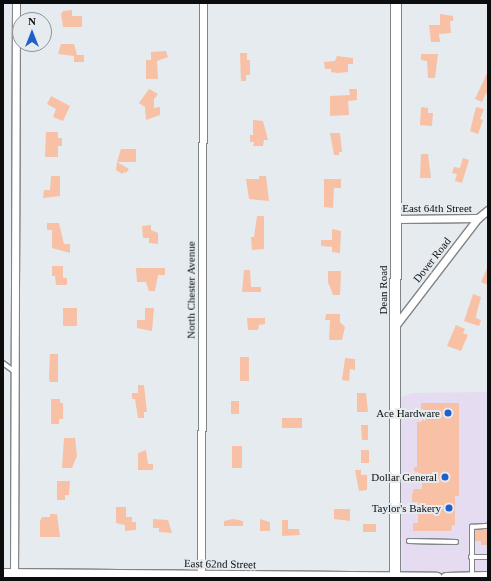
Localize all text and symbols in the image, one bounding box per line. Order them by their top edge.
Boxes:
north arrow [12,12,52,52]
text: N [28,15,36,27]
street label: East 64th Street [402,201,472,215]
street label: Dover Road [410,235,454,285]
street label: North Chester Avenue [184,241,198,339]
street label: Dean Road [376,265,390,315]
place label: Ace Hardware [376,406,440,420]
marker: Ace Hardware [443,408,453,418]
place label: Dollar General [371,470,437,484]
marker: Dollar General [440,472,450,482]
place label: Taylor's Bakery [372,501,441,515]
marker: Taylor's Bakery [444,503,454,513]
street label: East 62nd Street [184,557,256,571]

